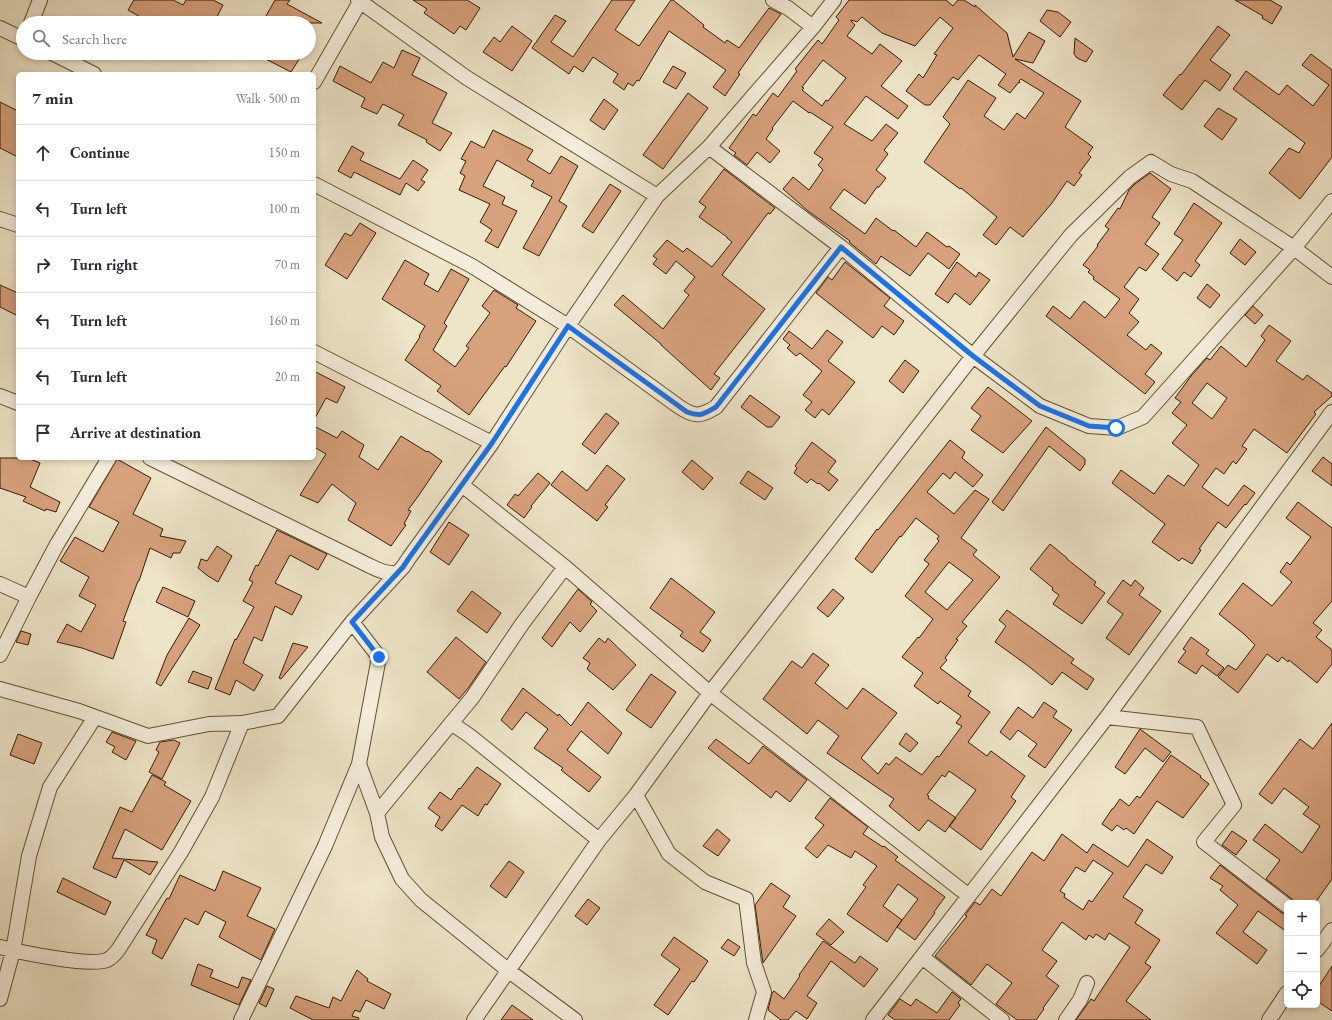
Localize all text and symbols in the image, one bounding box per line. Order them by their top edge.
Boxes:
search box [16,16,316,60]
icon: search [30,27,52,49]
text: Search here [62,29,127,48]
text: 7 min [32,87,73,109]
text: Walk · 500 m [236,90,300,107]
icon: ahead [32,142,54,164]
text: Continue [70,143,130,162]
text: 150 m [269,144,300,161]
icon: left [32,198,54,220]
text: Turn left [70,199,127,218]
text: 100 m [269,200,300,217]
icon: right [32,254,54,276]
text: Turn right [70,255,138,274]
text: 70 m [275,256,300,273]
icon: left [32,310,54,332]
text: Turn left [70,311,127,330]
text: 160 m [269,312,300,329]
icon: left [32,366,54,388]
text: Turn left [70,367,127,386]
text: 20 m [275,368,300,385]
route start [1107,419,1125,437]
icon: arrive [32,422,54,444]
text: Arrive at destination [70,423,201,442]
route end [370,648,388,666]
map controls [1284,900,1320,1008]
button: + [1284,900,1320,936]
button: − [1284,936,1320,972]
button: locate [1284,972,1320,1008]

